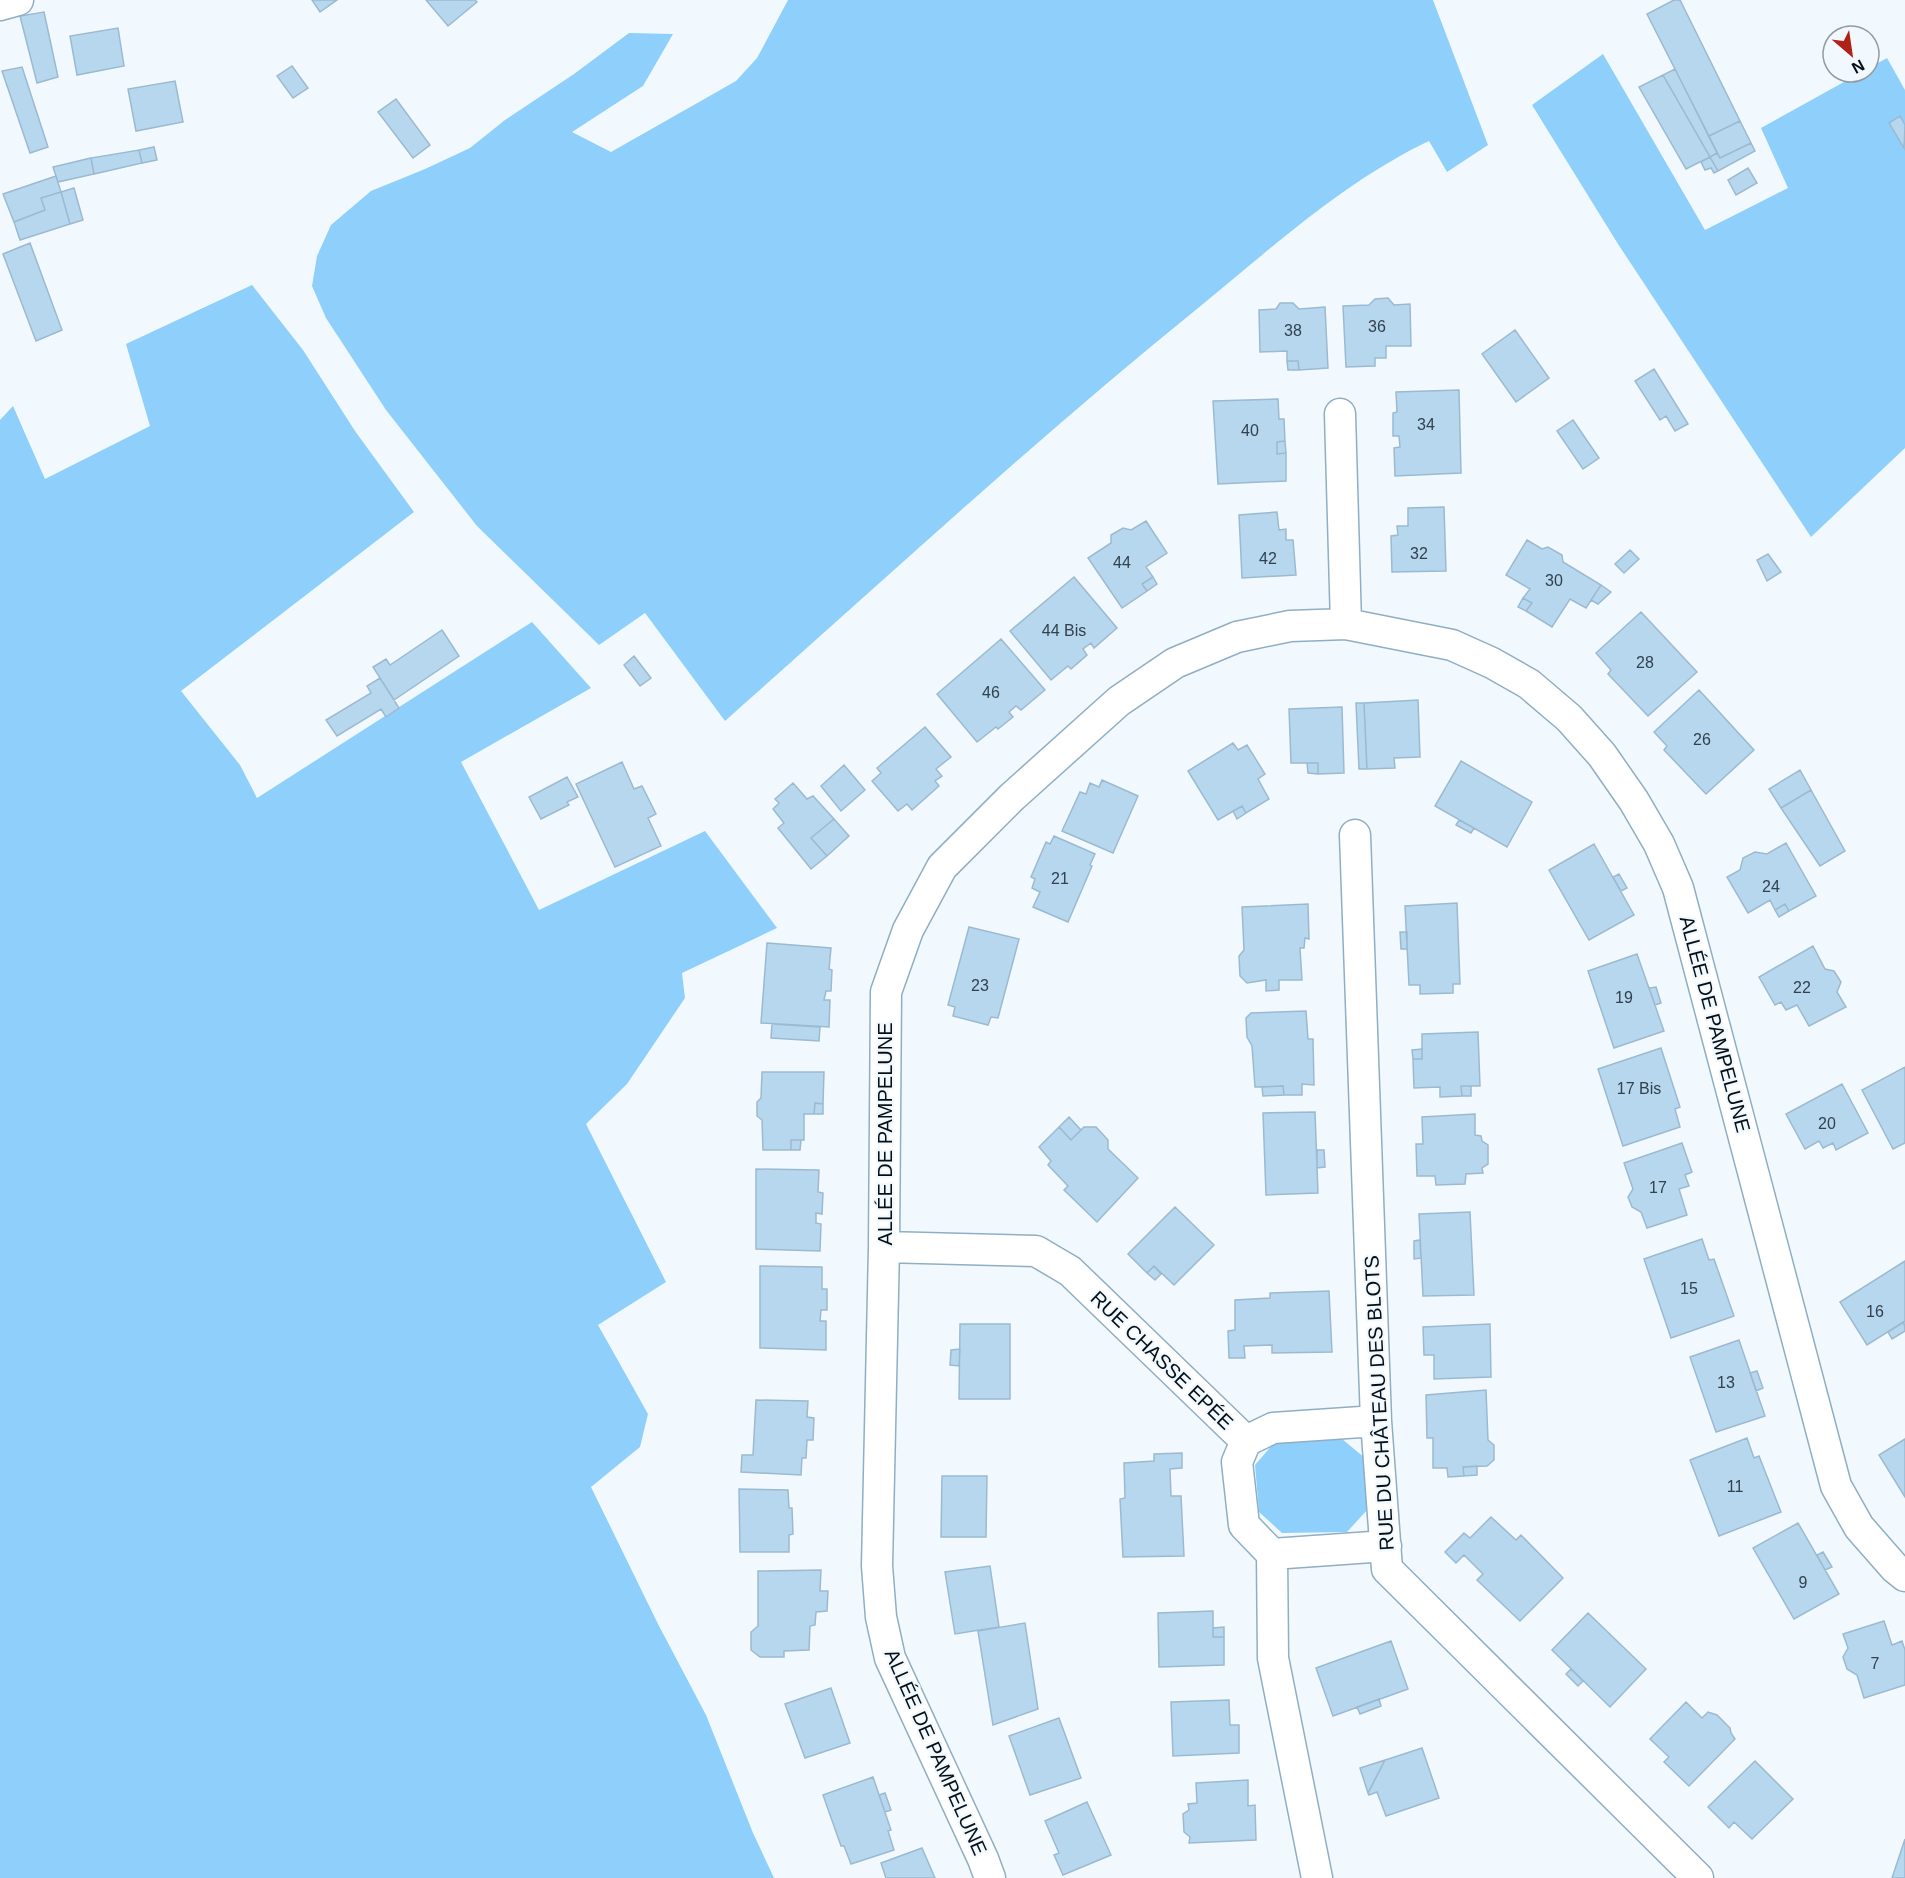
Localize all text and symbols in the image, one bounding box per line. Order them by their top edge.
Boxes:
north arrow [1821,24,1881,84]
text: N [1849,56,1867,77]
house number: 36 [1368,318,1386,335]
house number: 38 [1284,322,1302,339]
house number: 34 [1417,416,1435,433]
house number: 40 [1241,422,1259,439]
house number: 32 [1410,545,1428,562]
house number: 42 [1259,550,1277,567]
house number: 44 [1113,554,1131,571]
house number: 30 [1545,572,1563,589]
house number: 44 Bis [1042,622,1086,639]
house number: 28 [1636,654,1654,671]
house number: 46 [982,684,1000,701]
house number: 26 [1693,731,1711,748]
house number: 21 [1051,870,1069,887]
house number: 24 [1762,878,1780,895]
street label: ALLÉE DE PAMPELUNE [1676,913,1754,1135]
house number: 23 [971,977,989,994]
house number: 22 [1793,979,1811,996]
house number: 19 [1615,989,1633,1006]
street label: ALLÉE DE PAMPELUNE [874,1022,896,1246]
house number: 17 Bis [1617,1080,1661,1097]
house number: 20 [1818,1115,1836,1132]
house number: 17 [1649,1179,1667,1196]
street label: RUE DU CHÂTEAU DES BLOTS [1360,1255,1398,1551]
house number: 15 [1680,1280,1698,1297]
street label: RUE CHASSE EPÉE [1086,1286,1238,1434]
house number: 16 [1866,1303,1884,1320]
house number: 13 [1717,1374,1735,1391]
house number: 11 [1727,1478,1743,1495]
house number: 9 [1799,1574,1808,1591]
street label: ALLÉE DE PAMPELUNE [881,1646,991,1858]
house number: 7 [1871,1655,1880,1672]

